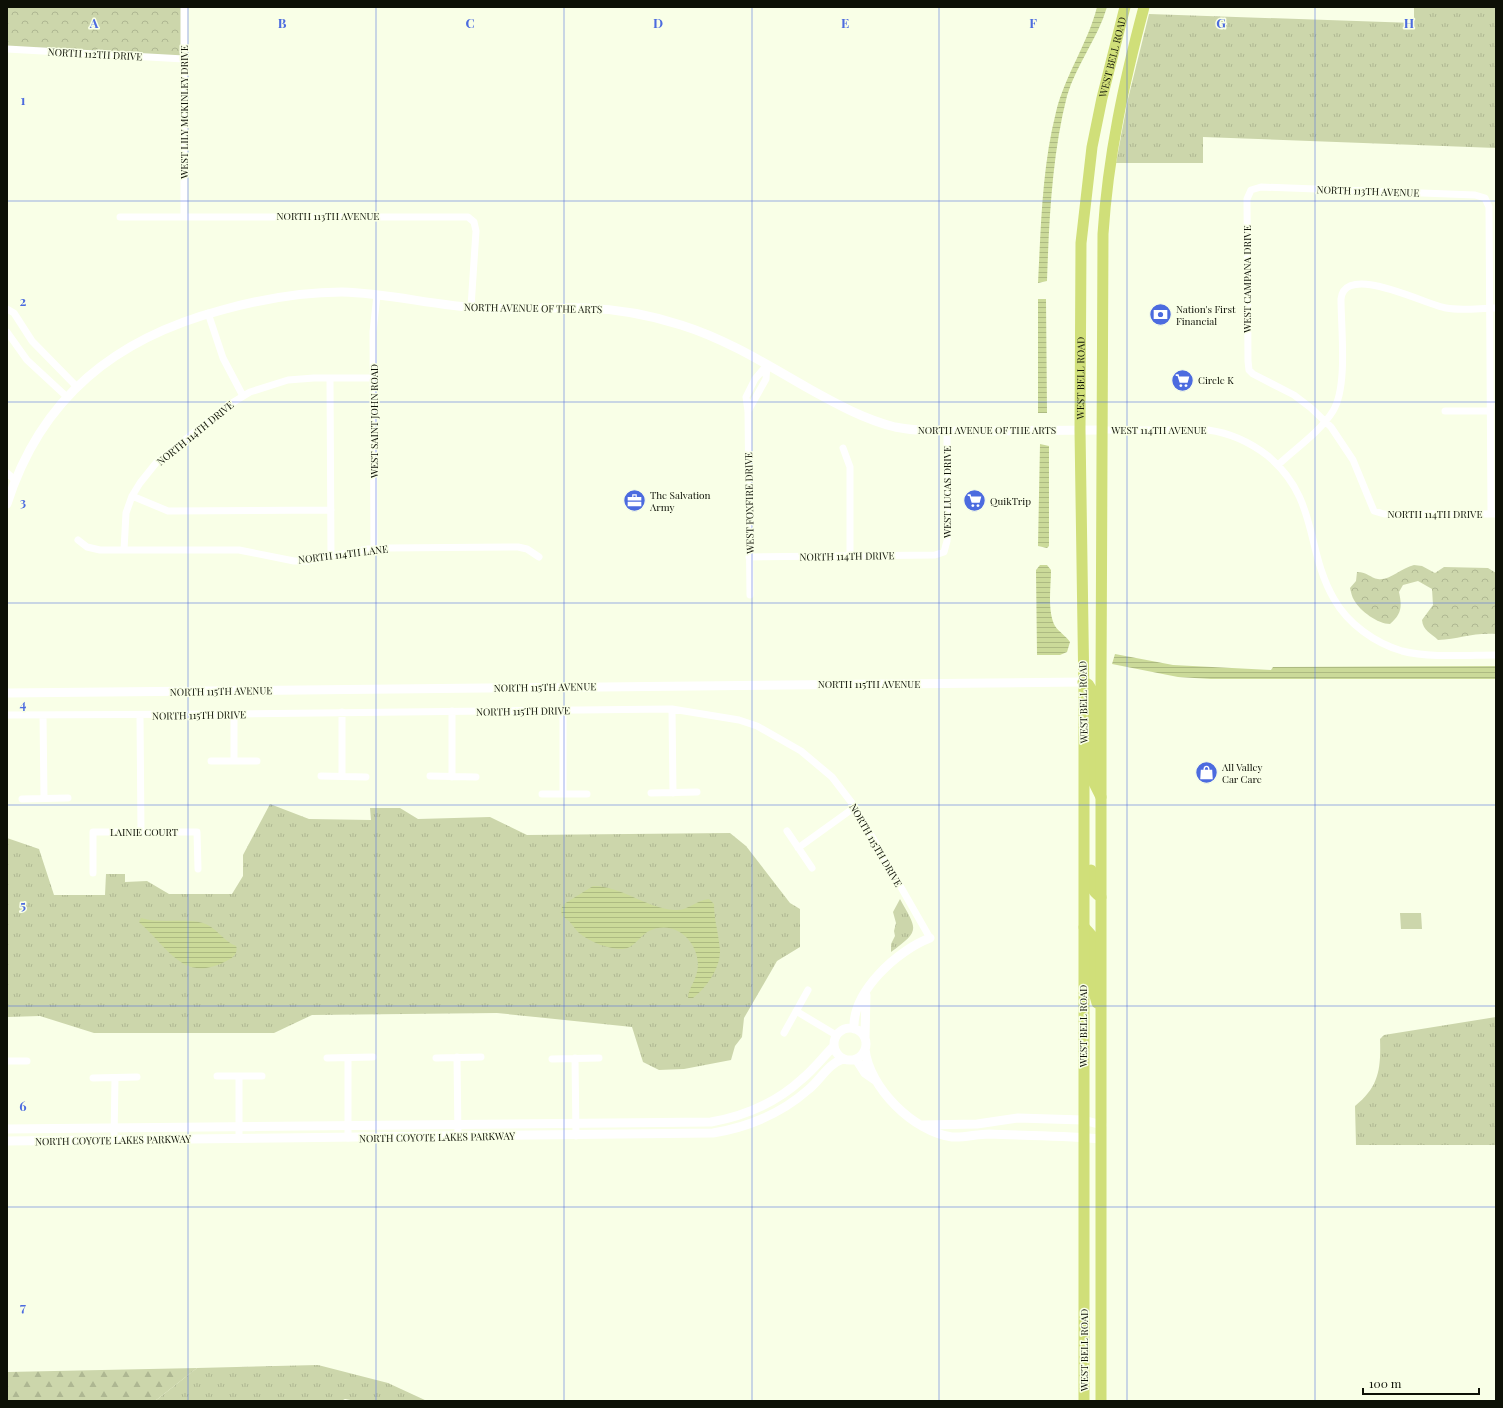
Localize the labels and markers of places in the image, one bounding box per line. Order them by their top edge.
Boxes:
bank icon: Nation's First Financial [1147,302,1173,328]
place label: Nation's First Financial [1176,302,1236,328]
supermarket icon: Circle K [1169,367,1195,393]
place label: Circle K [1198,373,1234,387]
office icon: The Salvation Army [622,488,648,514]
place label: The Salvation Army [649,488,711,514]
supermarket icon: QuikTrip [961,488,987,514]
place label: QuikTrip [990,494,1031,508]
shop icon: All Valley Car Care [1193,760,1219,786]
place label: All Valley Car Care [1221,760,1262,786]

